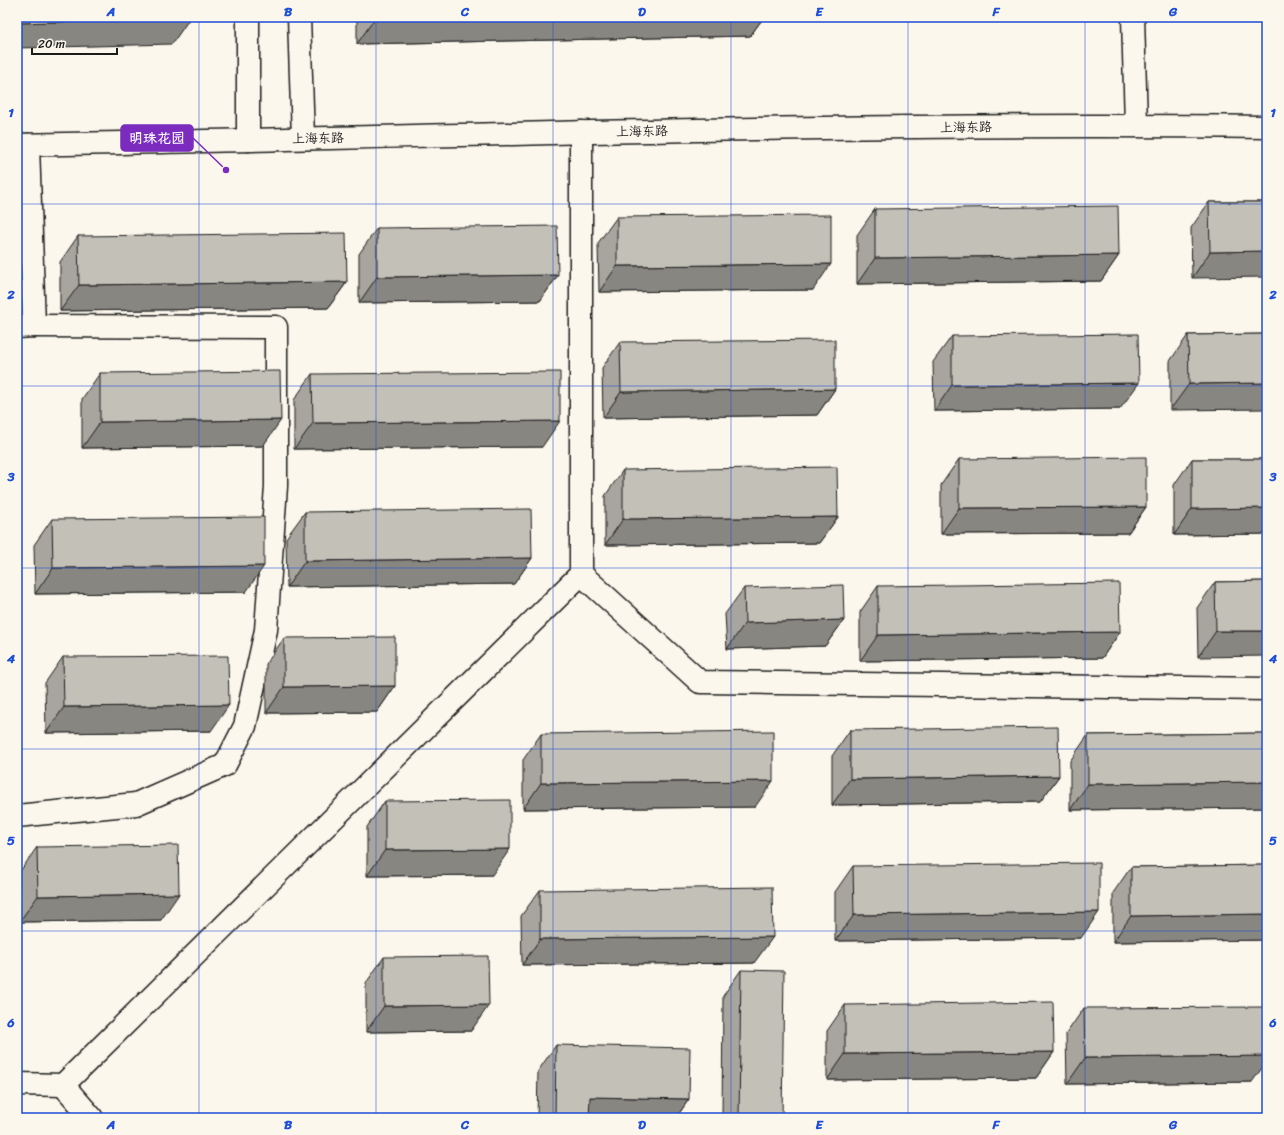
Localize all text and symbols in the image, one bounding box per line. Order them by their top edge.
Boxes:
text: A [106,0,115,23]
text: B [284,0,293,23]
text: C [460,0,470,23]
text: D [638,0,646,23]
text: E [815,0,824,23]
text: F [991,0,1000,23]
text: G [1168,0,1178,23]
scale bar [32,30,117,56]
text: 20 m [38,33,65,55]
text: 1 [8,101,14,124]
text: 1 [1270,101,1276,124]
street label: 上海东路 [940,115,992,139]
street label: 上海东路 [616,119,668,143]
callout: 明珠花园 [121,125,193,151]
text: 明珠花园 [129,126,185,151]
street label: 上海东路 [292,126,344,150]
text: 2 [6,283,15,306]
text: 2 [1268,283,1277,306]
text: 3 [6,465,15,488]
text: 3 [1268,465,1277,488]
text: 4 [6,647,16,670]
text: 4 [1268,647,1278,670]
text: 5 [7,829,15,852]
text: 5 [1269,829,1277,852]
text: 6 [6,1011,15,1034]
text: 6 [1268,1011,1277,1034]
text: A [106,1113,115,1135]
text: B [284,1113,293,1135]
text: C [460,1113,470,1135]
text: D [638,1113,646,1135]
text: E [815,1113,824,1135]
text: F [991,1113,1000,1135]
text: G [1168,1113,1178,1135]

